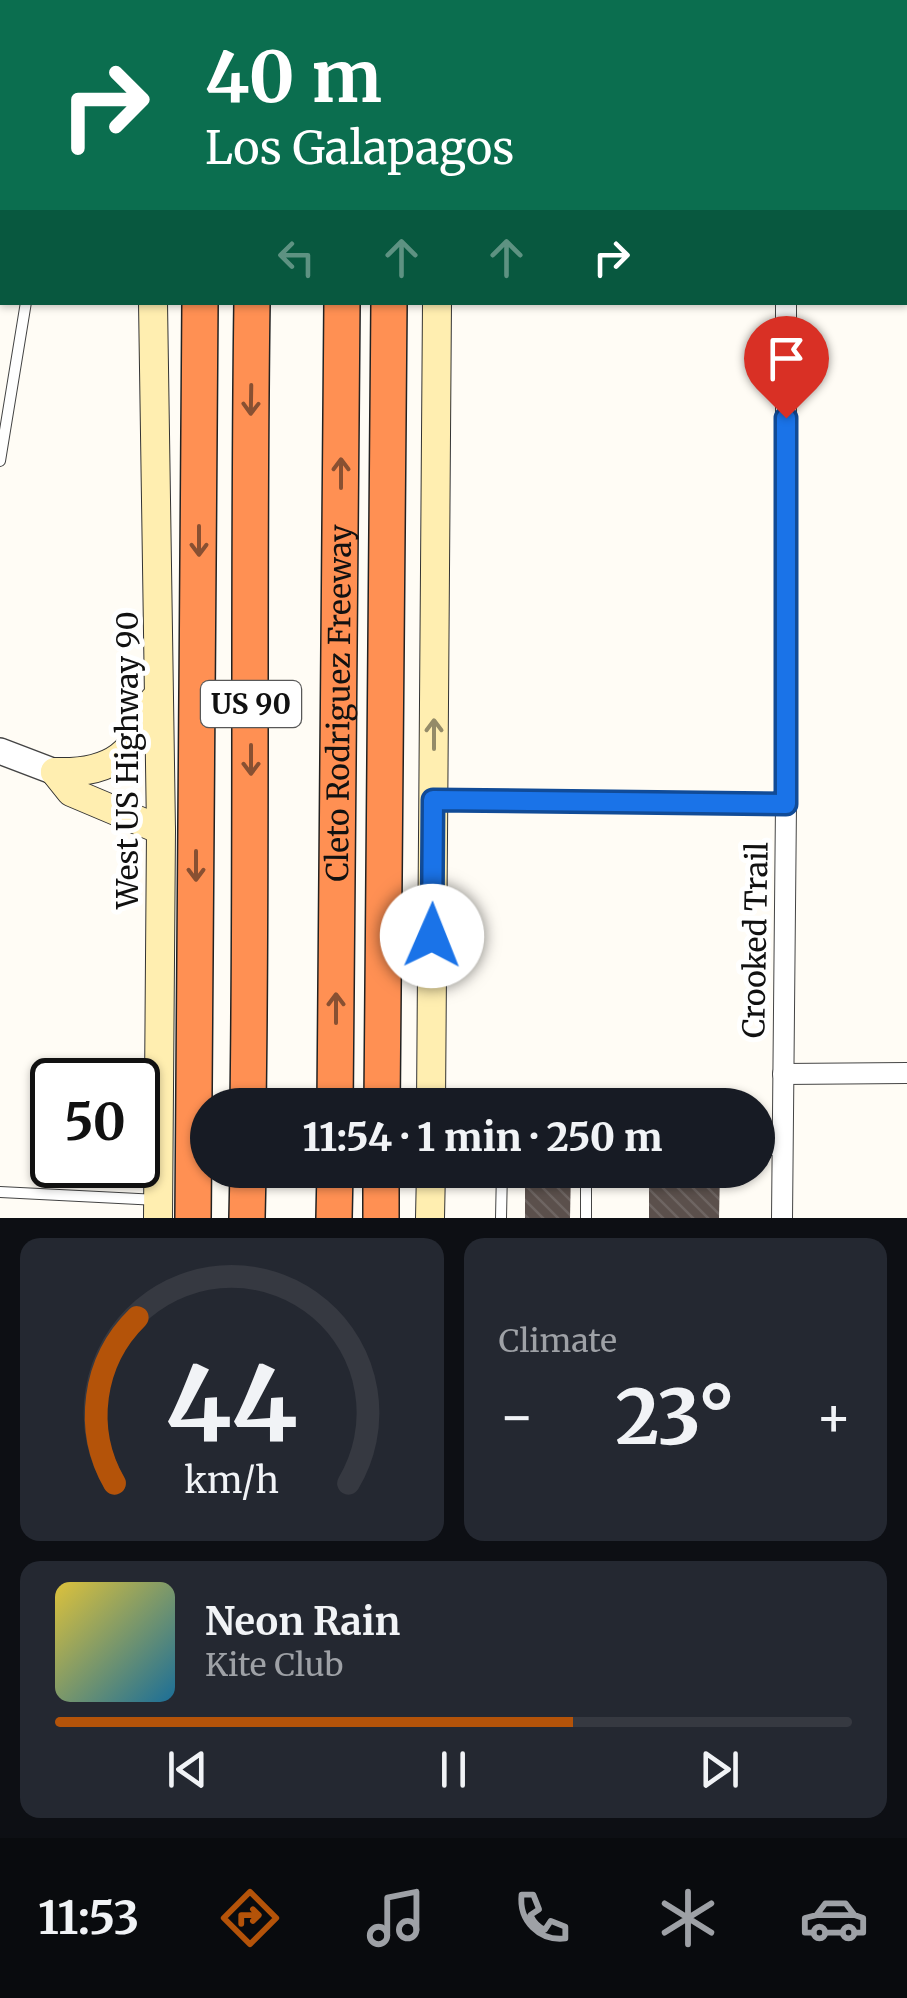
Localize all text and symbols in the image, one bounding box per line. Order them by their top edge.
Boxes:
text: 40 m [205,33,382,121]
icon: right [40,40,170,170]
text: Los Galapagos [205,120,514,176]
icon: left [269,230,324,285]
icon: ahead [374,230,429,285]
icon: ahead [479,230,534,285]
icon: right [584,230,639,285]
pin [744,316,829,419]
icon: arrive [759,331,814,386]
one-way arrow [241,383,260,415]
one-way arrow [331,457,350,489]
one-way arrow [190,524,208,557]
street label: Cleto Rodriguez Freeway [318,524,359,882]
street label: West US Highway 90 [108,611,146,910]
road number: US 90 [201,681,301,727]
one-way arrow [424,718,444,750]
one-way arrow [242,742,260,775]
street label: Crooked Trail [734,842,776,1038]
one-way arrow [187,850,206,882]
position arrow [380,884,484,988]
one-way arrow [326,992,346,1024]
speed limit sign: 50 [30,1058,160,1188]
text: 11:54 · 1 min · 250 m [303,1114,663,1161]
text: Climate [499,1321,617,1361]
text: 44 [166,1339,298,1469]
text: 23° [615,1370,735,1464]
text: − [499,1382,535,1451]
text: + [815,1382,852,1451]
text: km/h [184,1458,279,1503]
text: Neon Rain [205,1598,400,1645]
text: Kite Club [205,1645,343,1685]
icon: previous [160,1742,215,1797]
icon: pause [426,1742,481,1797]
icon: next [692,1742,747,1797]
icon: directions [215,1883,285,1953]
icon: music [361,1883,431,1953]
icon: phone [507,1883,577,1953]
icon: climate [653,1883,723,1953]
icon: car [799,1883,869,1953]
text: 11:53 [38,1890,139,1946]

